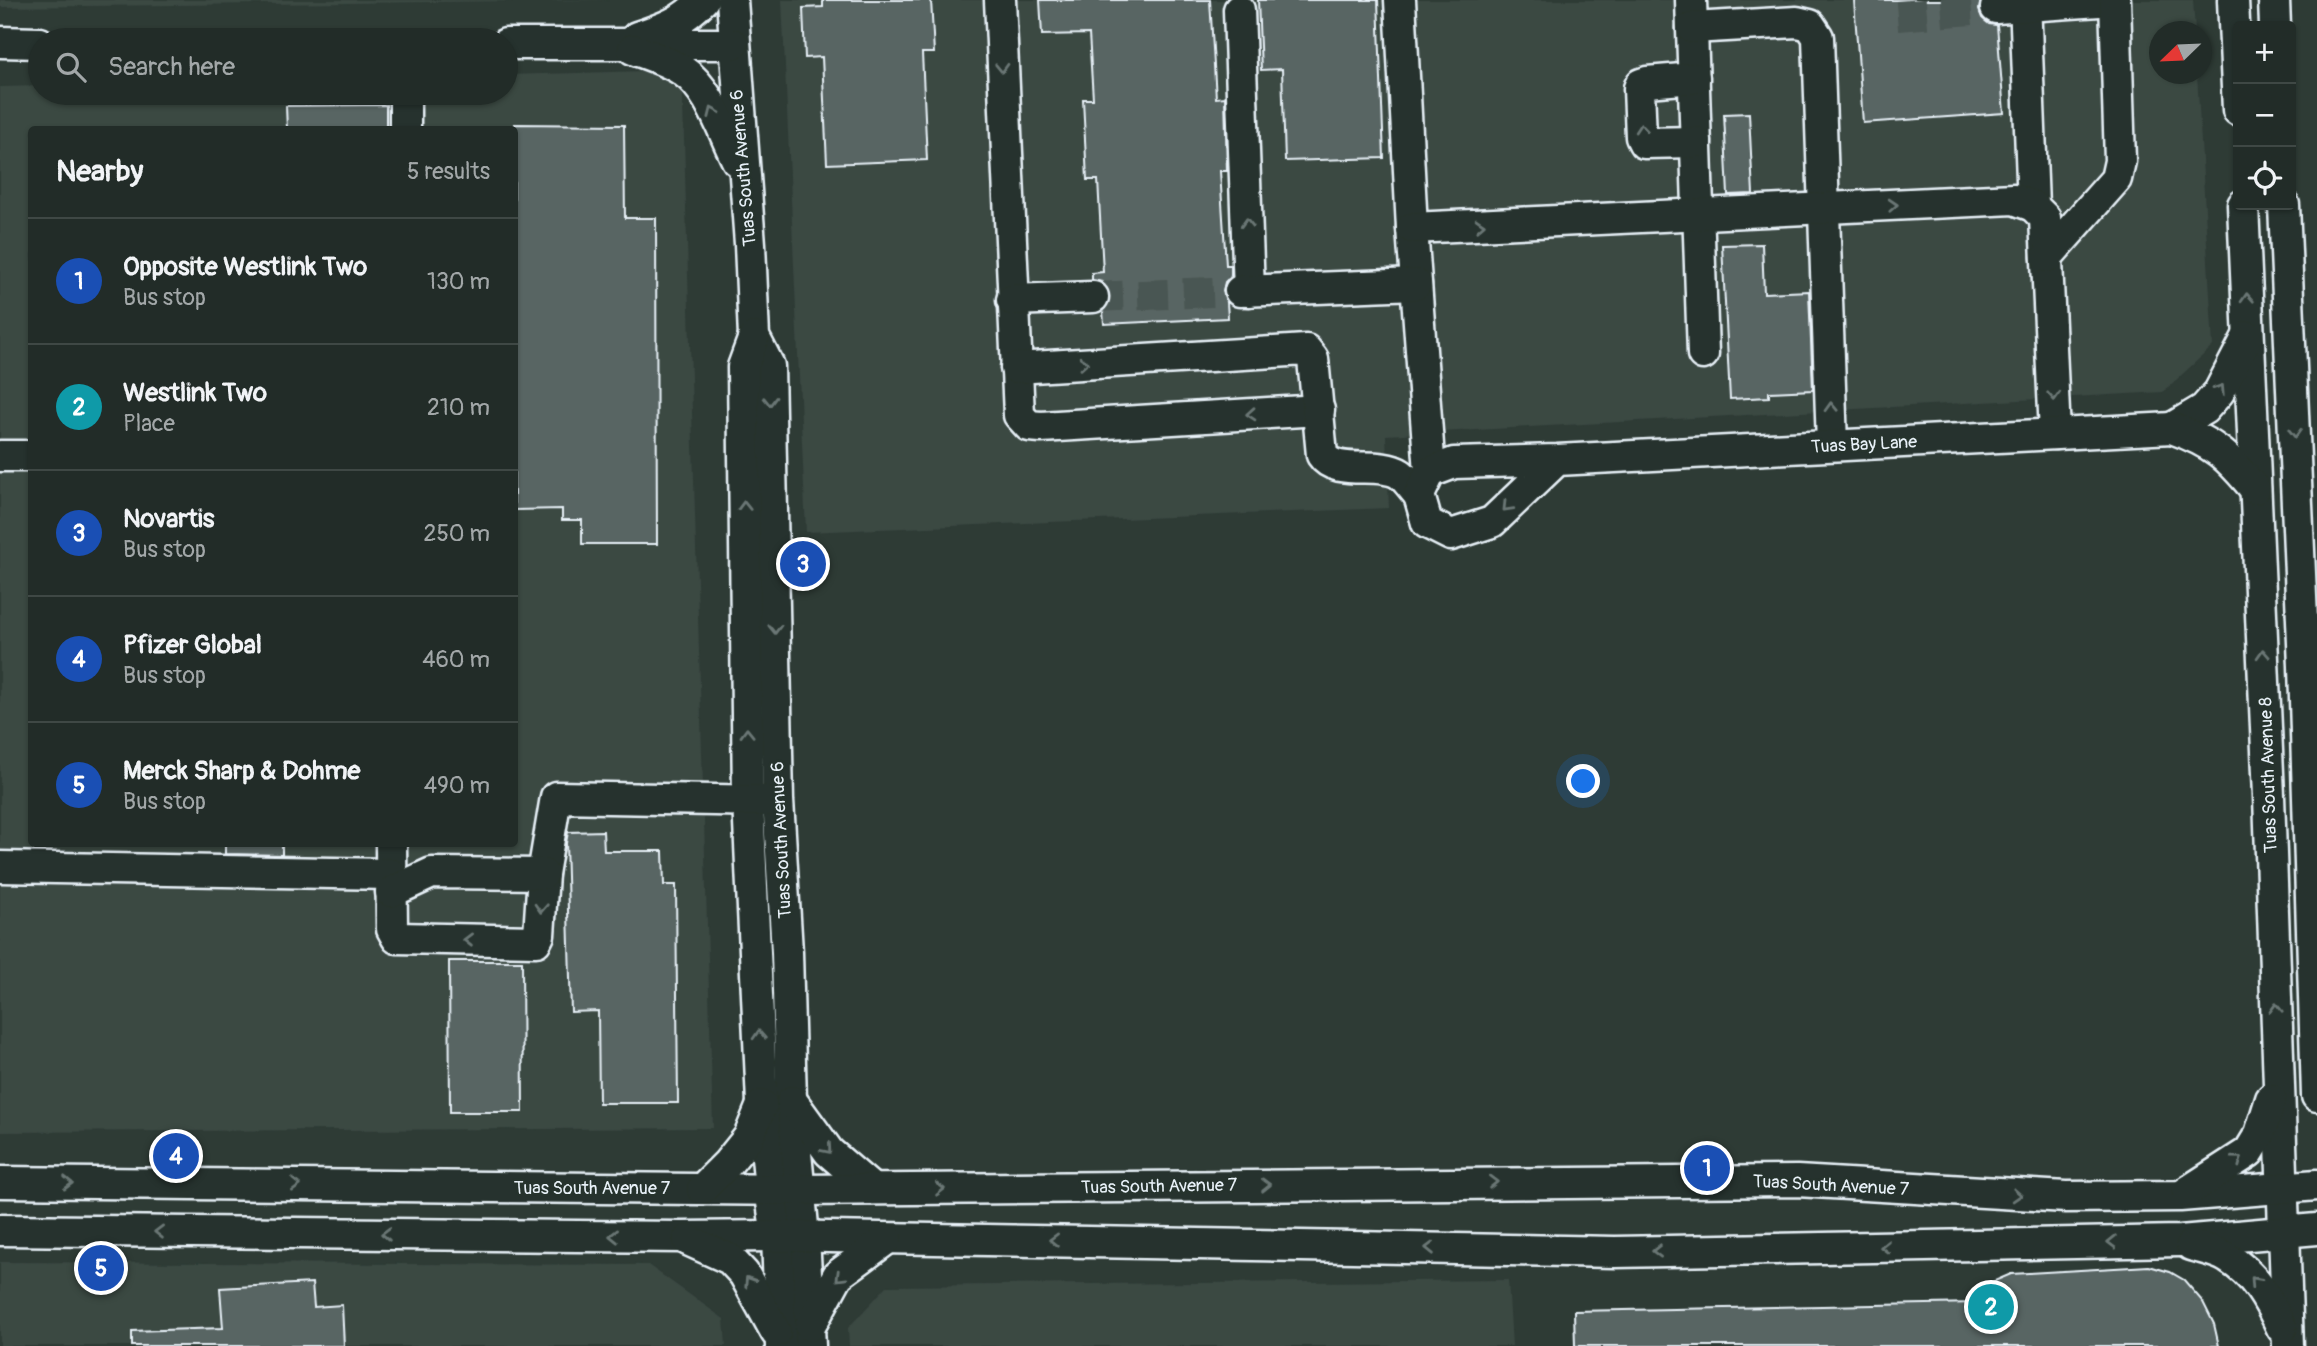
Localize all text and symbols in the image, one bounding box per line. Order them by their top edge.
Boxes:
north arrow [2149,21,2212,84]
map controls [2233,21,2296,210]
button: + [2233,21,2296,84]
search box [28,28,518,105]
icon: search [52,48,90,86]
text: Search here [108,51,235,83]
one-way arrow [995,63,1010,74]
button: − [2233,84,2296,147]
street label: Tuas South Avenue 6 [725,89,762,247]
one-way arrow [707,106,721,119]
one-way arrow [1634,122,1649,133]
button: locate [2233,147,2296,210]
text: Nearby [56,153,143,190]
text: 5 results [407,157,490,186]
one-way arrow [1888,198,1899,213]
one-way arrow [1239,217,1254,228]
one-way arrow [1475,217,1486,232]
text: Opposite Westlink Two [123,251,367,283]
text: 1 [75,267,84,296]
text: 130 m [427,267,490,296]
text: Bus stop [123,283,206,312]
one-way arrow [2240,293,2255,304]
one-way arrow [1078,356,1089,371]
text: Westlink Two [123,377,267,409]
one-way arrow [2211,384,2224,397]
one-way arrow [2046,391,2061,402]
text: 2 [73,393,85,422]
text: 210 m [427,393,490,422]
one-way arrow [762,397,778,407]
one-way arrow [1823,401,1838,412]
one-way arrow [1245,406,1256,421]
text: Place [123,409,175,438]
one-way arrow [2287,427,2302,438]
street label: Tuas Bay Lane [1810,430,1918,459]
one-way arrow [1502,498,1515,511]
one-way arrow [736,500,752,510]
text: Novartis [123,503,214,535]
text: 3 [73,519,85,548]
text: 250 m [424,519,490,548]
text: Bus stop [123,535,206,564]
pin: 3 [780,538,826,590]
one-way arrow [767,624,782,635]
text: Pfizer Global [123,629,262,661]
text: 4 [72,645,86,674]
text: 460 m [422,645,490,674]
one-way arrow [2255,648,2270,659]
text: Bus stop [123,661,206,690]
street label: Tuas South Avenue 8 [2254,697,2283,853]
one-way arrow [739,727,755,738]
text: Merck Sharp & Dohme [123,755,360,787]
street label: Tuas South Avenue 6 [766,761,797,919]
your location [1566,764,1600,798]
text: 5 [73,771,85,800]
text: 490 m [424,771,490,800]
text: Bus stop [123,787,206,816]
one-way arrow [534,903,549,914]
one-way arrow [462,932,472,948]
one-way arrow [2269,1002,2284,1013]
one-way arrow [752,1029,767,1040]
pin: 4 [153,1130,199,1182]
one-way arrow [819,1141,831,1154]
pin: 1 [1684,1142,1730,1194]
one-way arrow [2230,1156,2243,1168]
street label: Tuas South Avenue 7 [1752,1170,1910,1201]
street label: Tuas South Avenue 7 [1081,1174,1238,1199]
one-way arrow [1489,1174,1499,1190]
one-way arrow [63,1175,74,1191]
one-way arrow [291,1177,301,1193]
street label: Tuas South Avenue 7 [514,1177,671,1200]
one-way arrow [1261,1177,1272,1193]
one-way arrow [935,1181,946,1196]
one-way arrow [2012,1187,2023,1202]
one-way arrow [153,1224,164,1239]
one-way arrow [380,1226,391,1242]
one-way arrow [608,1228,618,1244]
one-way arrow [1048,1233,1059,1248]
one-way arrow [2106,1235,2117,1250]
one-way arrow [1879,1239,1889,1255]
one-way arrow [1424,1240,1435,1256]
pin: 5 [78,1242,124,1294]
one-way arrow [1651,1243,1662,1259]
one-way arrow [835,1268,848,1281]
one-way arrow [744,1276,757,1289]
one-way arrow [2251,1276,2263,1289]
pin: 2 [1968,1281,2014,1333]

